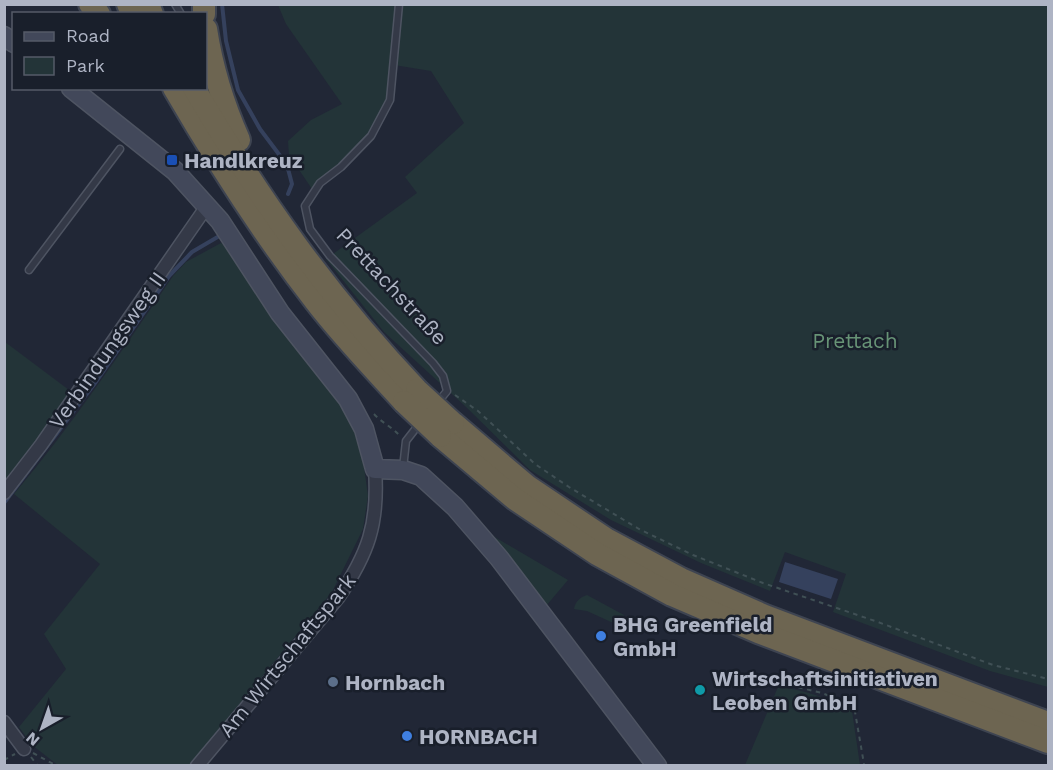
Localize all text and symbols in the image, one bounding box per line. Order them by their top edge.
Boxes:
legend [12,12,207,90]
text: Road [66,25,110,46]
text: Park [66,55,105,76]
place label: Handlkreuz [184,148,303,173]
marker: Handlkreuz [165,153,179,167]
street label: Prettachstraße [331,222,453,350]
street label: Verbindungsweg II [43,267,171,433]
park label: Prettach [812,328,898,353]
street label: Am Wirtschaftspark [213,568,361,742]
place label: BHG Greenfield GmbH [613,612,773,661]
marker: BHG Greenfield GmbH [594,629,608,643]
place label: Wirtschaftsinitiativen Leoben GmbH [712,666,938,715]
place label: Hornbach [345,670,445,695]
marker: Hornbach [326,675,340,689]
marker: Wirtschaftsinitiativen Leoben GmbH [693,683,707,697]
north arrow [12,698,72,758]
place label: HORNBACH [419,724,538,749]
text: N [22,728,43,750]
marker: HORNBACH [400,729,414,743]

